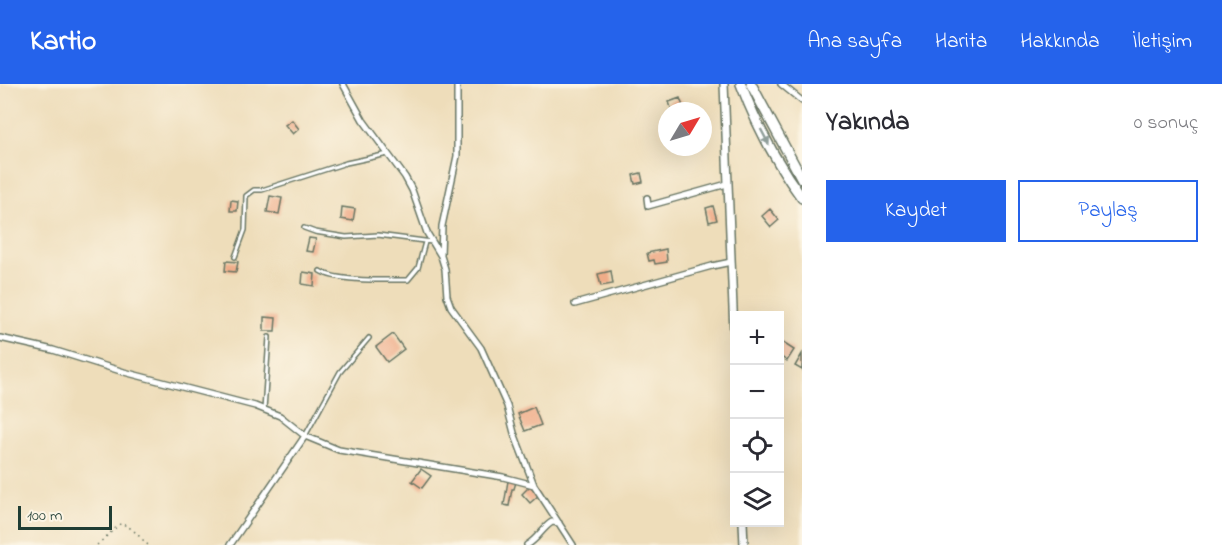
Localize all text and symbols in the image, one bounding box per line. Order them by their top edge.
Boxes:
text: Kartio [30,22,96,63]
text: Ana sayfa [807,27,902,57]
text: Harita [935,27,987,57]
text: Hakkında [1020,27,1100,57]
text: İletişim [1133,27,1192,57]
north arrow [658,102,712,156]
text: Yakında [826,104,910,142]
text: 0 sonuç [1134,109,1198,138]
one-way arrow [761,129,770,146]
button: Kaydet [826,180,1006,242]
button: Paylaş [1018,180,1198,242]
map controls [730,311,784,527]
button: + [730,311,784,365]
button: − [730,365,784,419]
button: locate [730,419,784,473]
button: layers [730,473,784,527]
scale bar [18,503,112,530]
text: 100 m [27,504,62,528]

